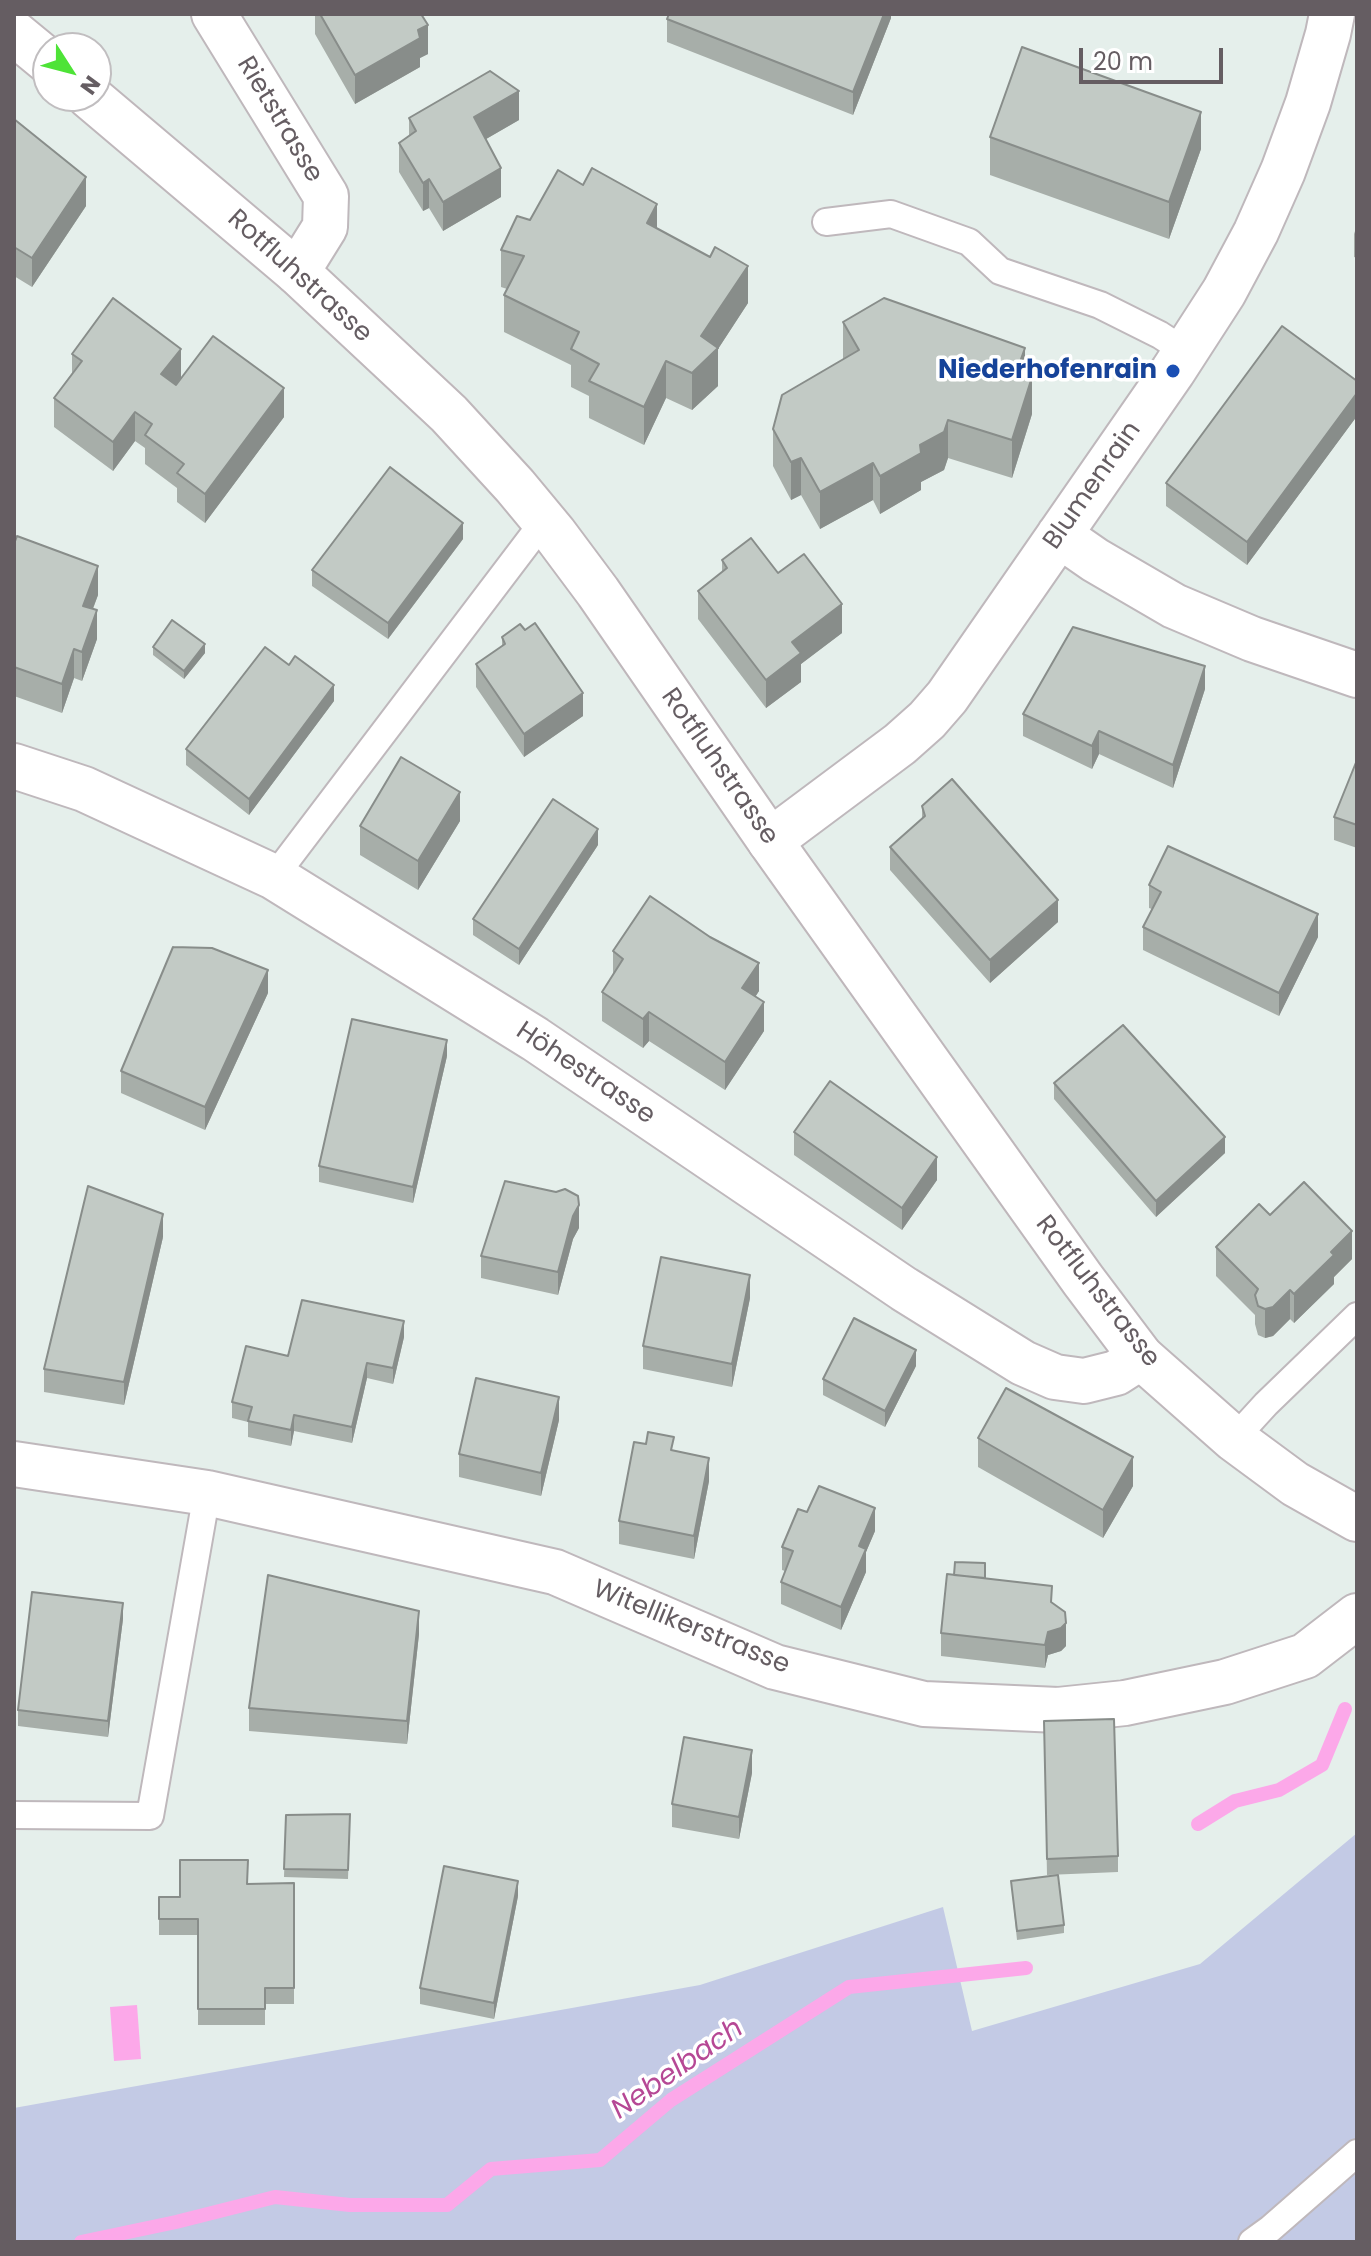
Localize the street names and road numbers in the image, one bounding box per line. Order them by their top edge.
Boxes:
street label: Rietstrasse [229,51,329,189]
street label: Rotfluhstrasse [220,204,378,350]
street label: Blumenrain [1038,416,1148,556]
street label: Rotfluhstrasse [654,683,784,851]
street label: Höhestrasse [510,1016,660,1132]
street label: Rotfluhstrasse [1028,1210,1166,1374]
street label: Witellikerstrasse [588,1574,794,1682]

